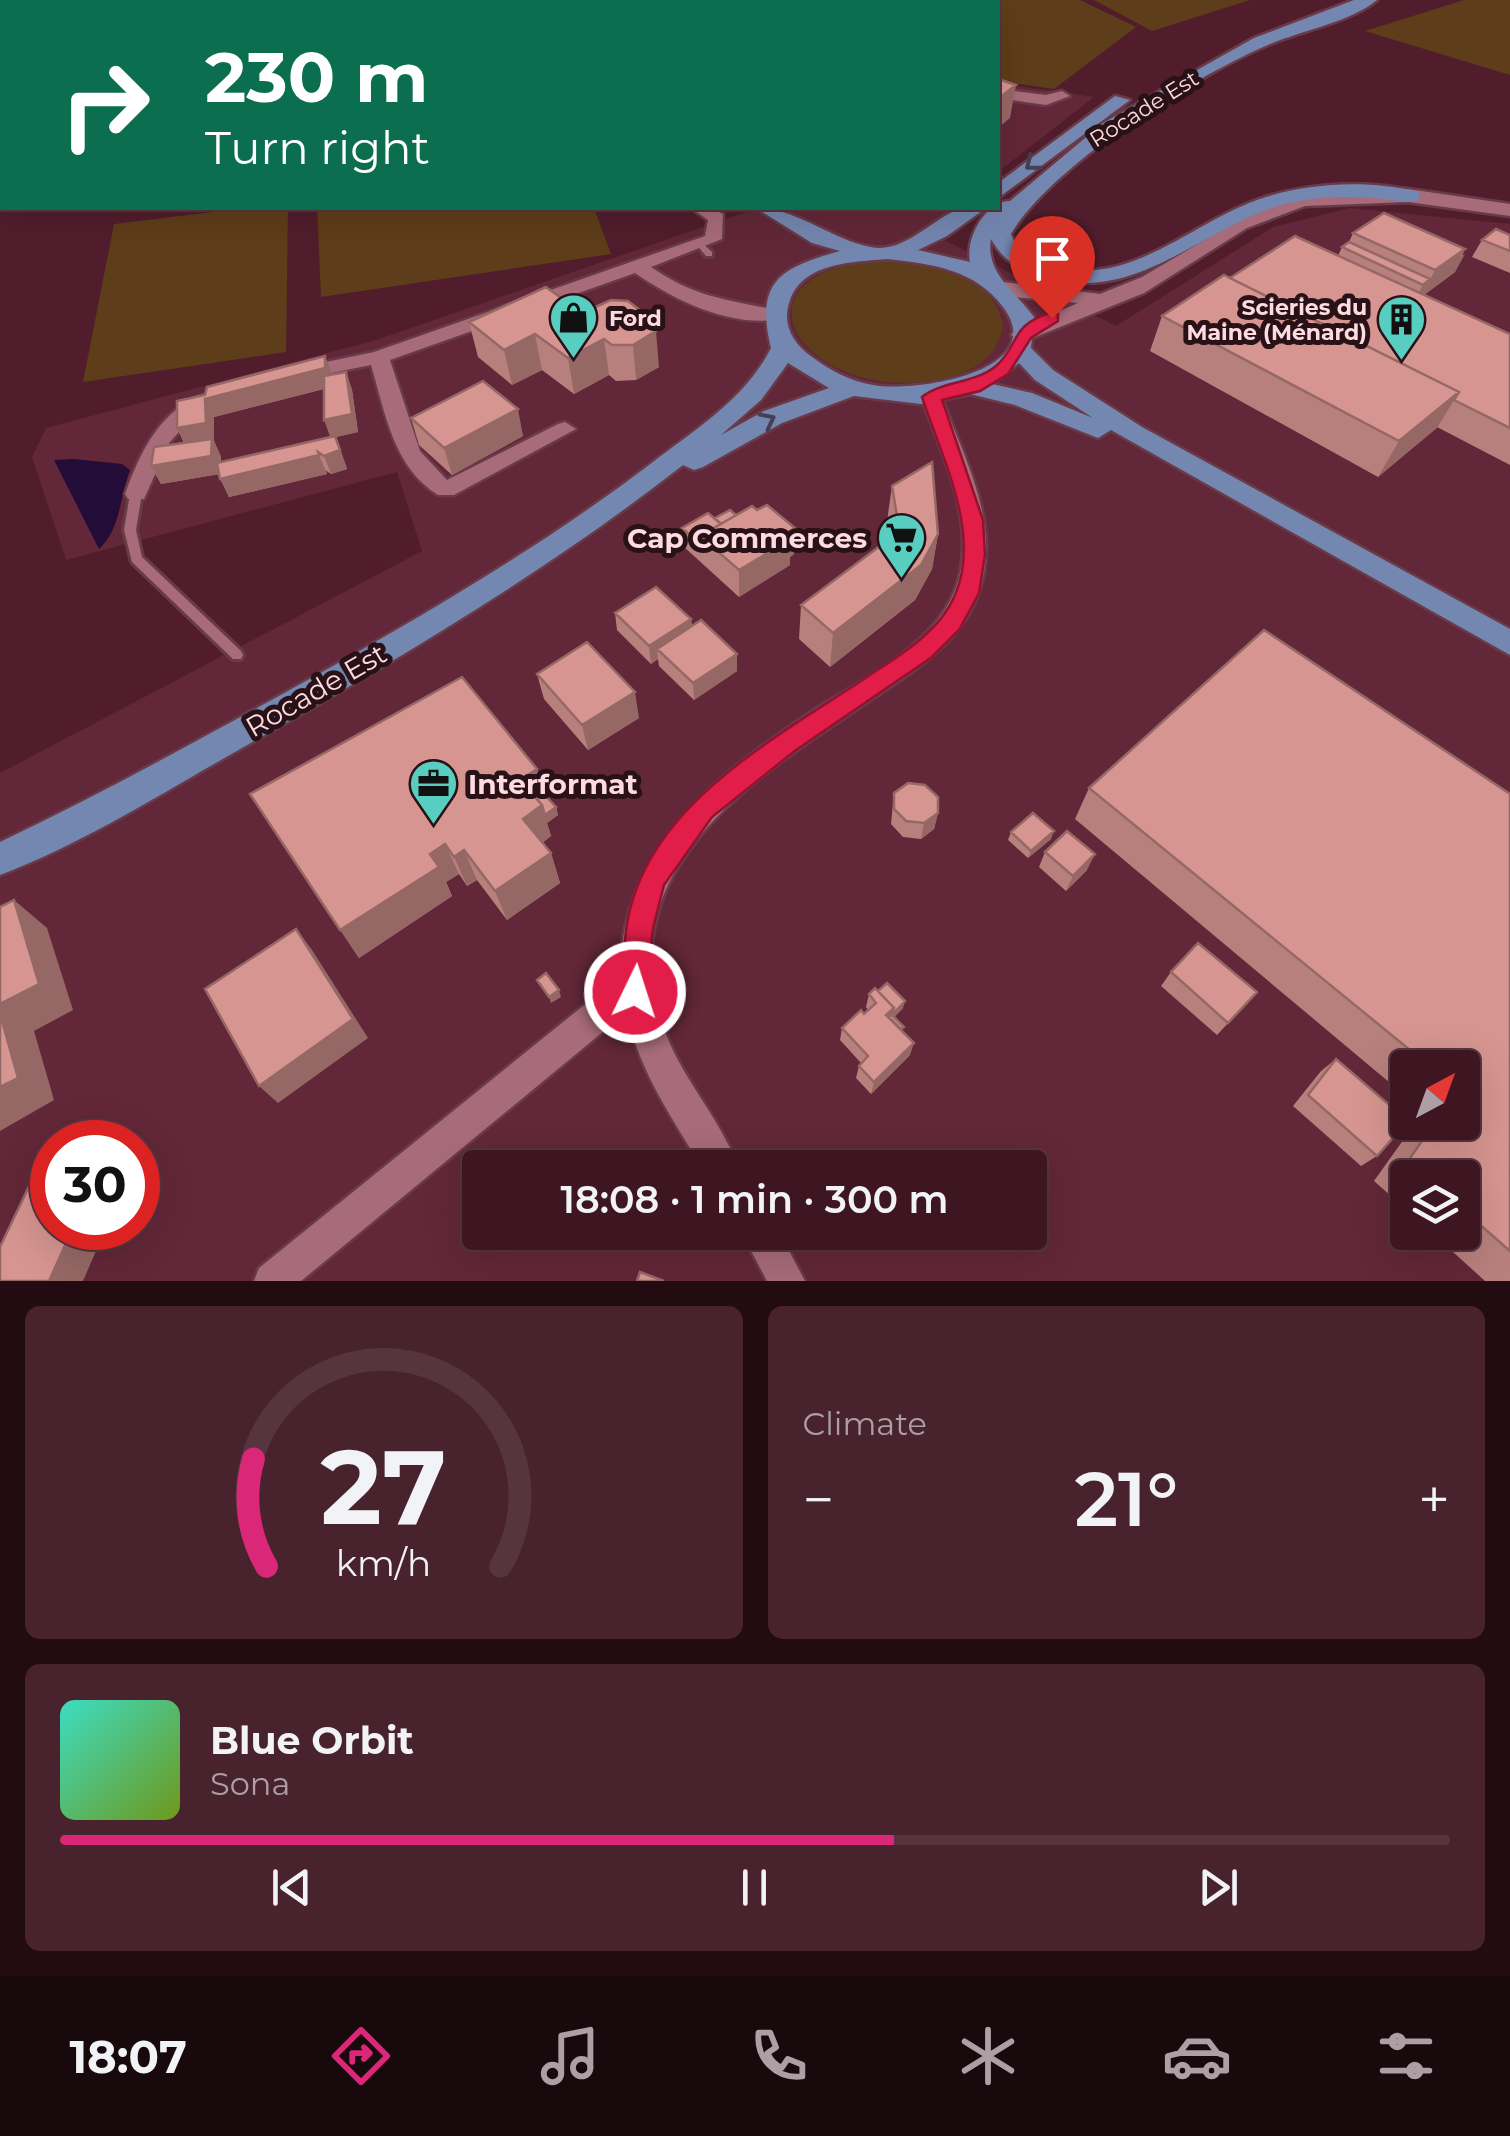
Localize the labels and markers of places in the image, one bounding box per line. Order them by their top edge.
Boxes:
pin [1010,216,1095,319]
shop icon: Ford [548,292,600,360]
place label: Scieries du Maine (Ménard) [1186,294,1367,346]
building icon: Scieries du Maine (Ménard) [1376,294,1428,362]
place label: Ford [609,305,662,332]
supermarket icon: Cap Commerces [876,512,928,580]
place label: Cap Commerces [627,521,867,555]
office icon: Interformat [407,758,459,826]
place label: Interformat [468,767,638,801]

